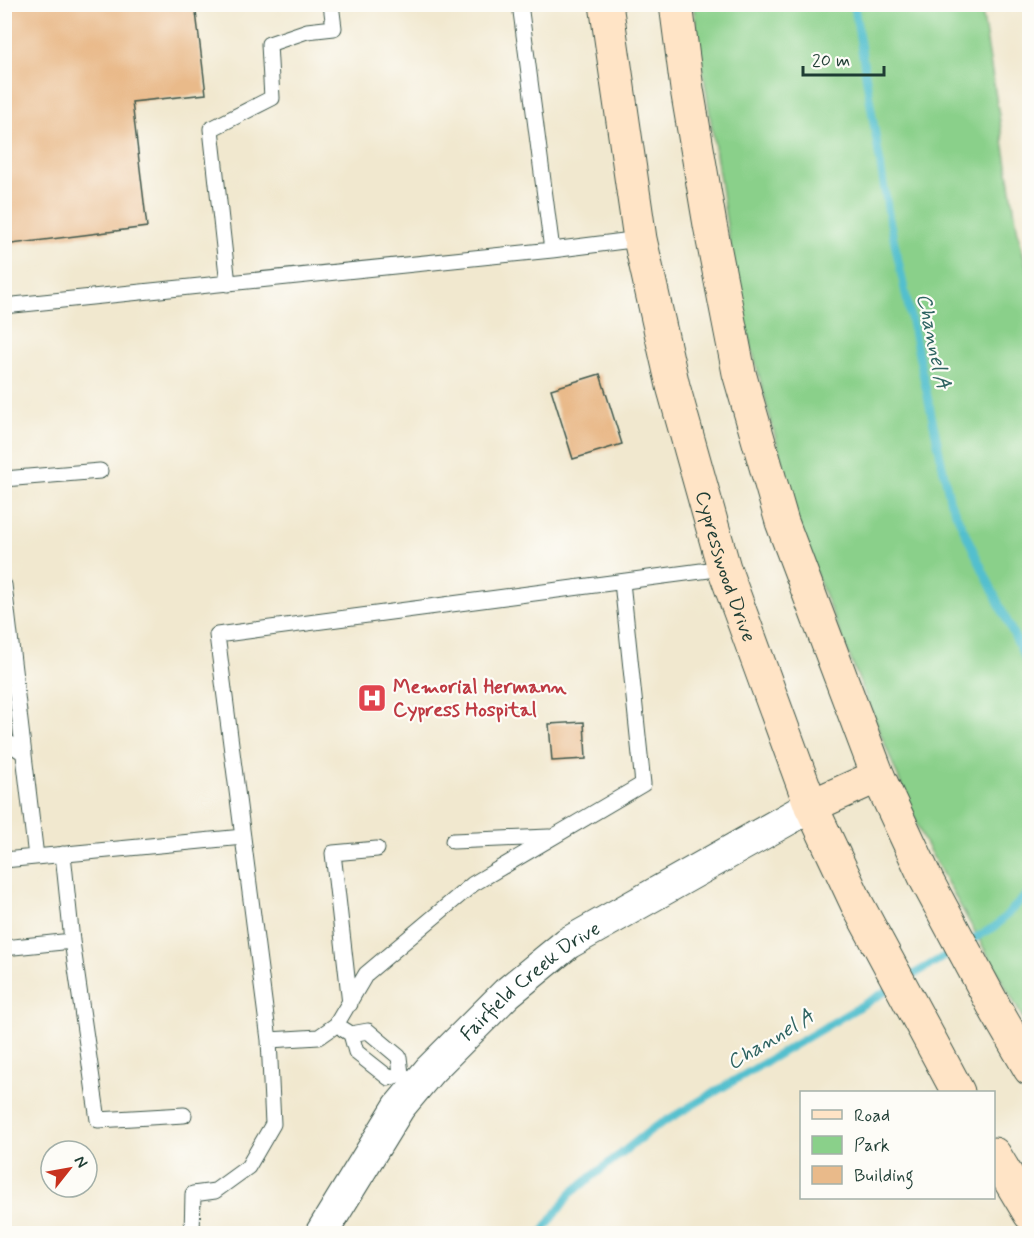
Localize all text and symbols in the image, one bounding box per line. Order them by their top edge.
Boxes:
scale bar [803,39,884,77]
text: 20 m [812,49,850,73]
water label: Channel A [909,291,957,393]
street label: Cypresswood Drive [688,488,762,646]
place label: Memorial Hermann Cypress Hospital [393,674,567,724]
hospital icon: Memorial Hermann Cypress Hospital [356,682,388,714]
street label: Fairfield Creek Drive [455,915,606,1047]
water label: Channel A [722,1002,820,1077]
legend [800,1091,995,1199]
text: Road [854,1104,890,1128]
text: Park [854,1134,890,1158]
north arrow [39,1139,99,1199]
text: N [69,1152,92,1172]
text: Building [854,1164,914,1190]

